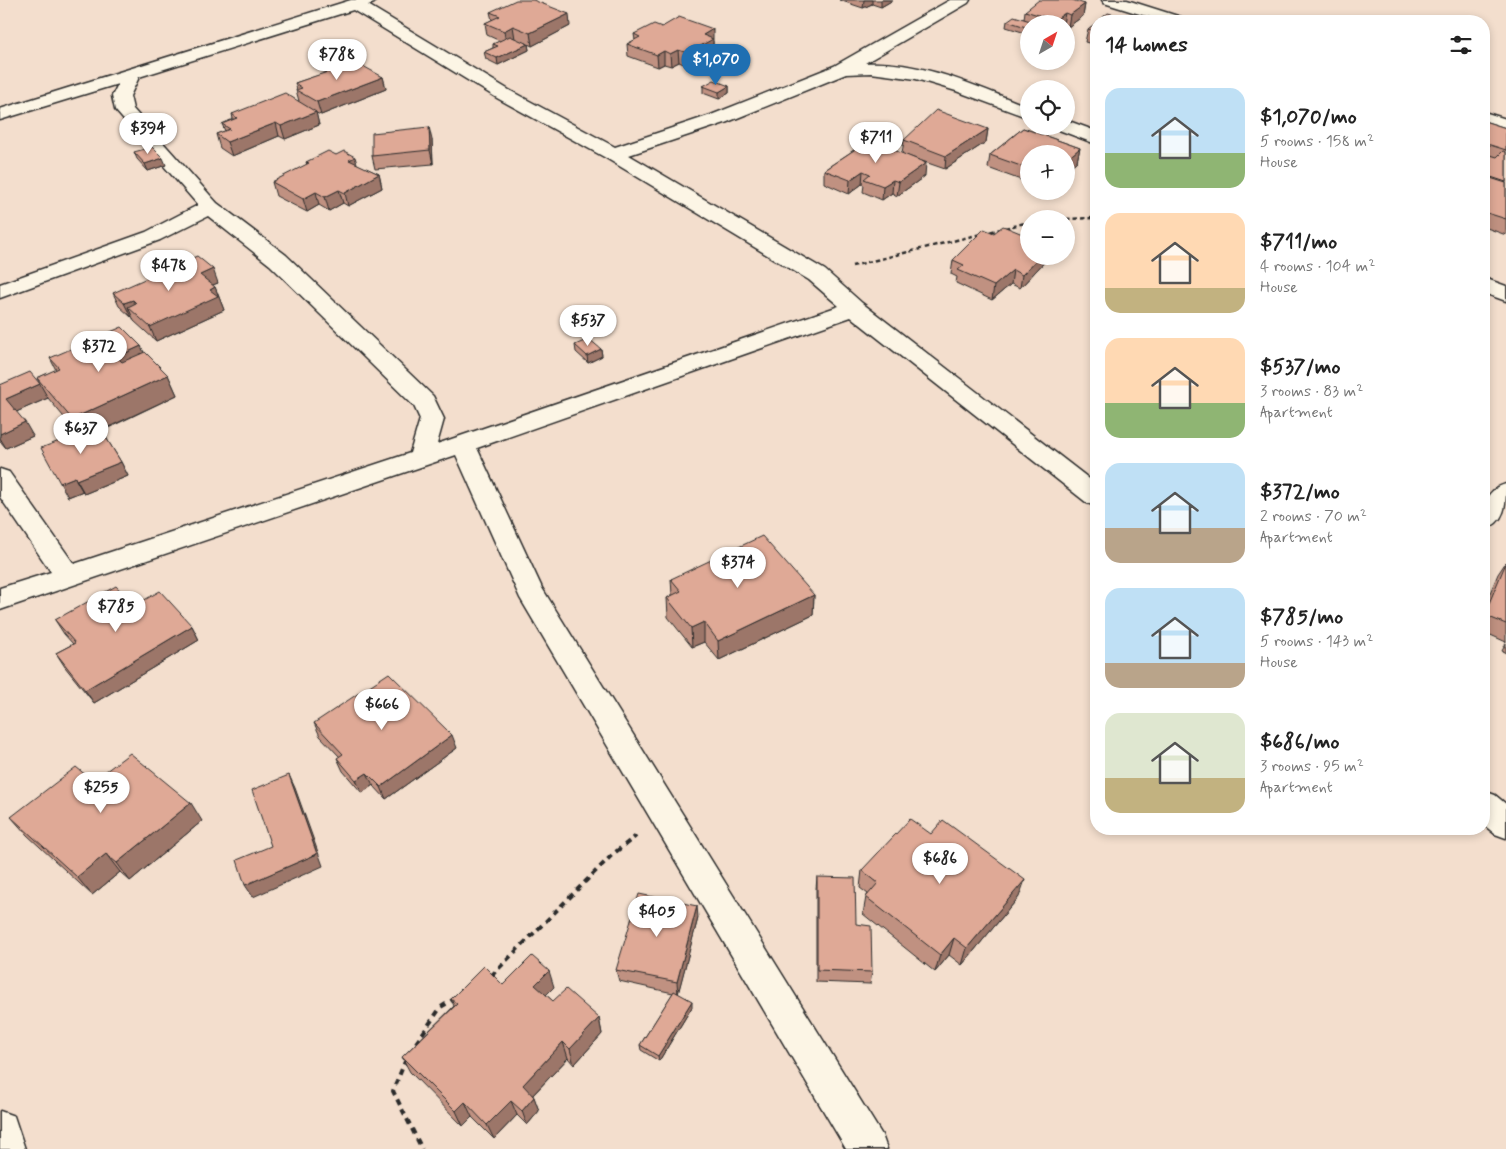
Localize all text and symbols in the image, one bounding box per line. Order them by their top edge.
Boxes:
north arrow [1020,15,1075,70]
map controls [1020,15,1075,265]
text: 14 homes [1105,31,1188,59]
icon: filters [1447,31,1475,59]
pin: $788 [307,38,367,81]
text: $788 [319,44,355,65]
pin: $1,070 [675,44,757,86]
text: $1,070 [692,49,740,70]
button: locate [1020,80,1075,135]
text: $1,070/mo [1260,103,1357,131]
icon: home [1145,108,1205,168]
pin: $394 [118,112,178,155]
text: $394 [130,118,166,139]
pin: $711 [846,121,906,164]
text: $711 [860,127,892,148]
text: 5 rooms · 158 m² [1260,131,1374,152]
button: + [1020,145,1075,200]
text: House [1260,152,1298,173]
button: − [1020,210,1075,265]
text: $711/mo [1260,228,1337,256]
icon: home [1145,233,1205,293]
pin: $478 [139,250,199,292]
text: $478 [151,255,187,276]
text: 4 rooms · 104 m² [1260,256,1375,277]
text: House [1260,277,1298,298]
pin: $537 [558,304,618,347]
text: $537 [571,310,605,331]
pin: $372 [69,330,129,373]
text: $372 [82,336,116,357]
text: $537/mo [1260,353,1340,381]
icon: home [1145,358,1205,418]
text: 3 rooms · 83 m² [1260,381,1363,402]
text: Apartment [1260,402,1333,423]
pin: $637 [51,412,111,455]
text: $637 [64,418,98,439]
text: $372/mo [1260,478,1340,506]
icon: home [1145,483,1205,543]
text: 2 rooms · 70 m² [1260,506,1367,527]
text: Apartment [1260,527,1333,548]
pin: $374 [708,546,768,589]
text: $374 [721,552,755,573]
pin: $785 [86,590,146,633]
text: $785 [98,596,134,617]
text: $785/mo [1260,603,1343,631]
icon: home [1145,608,1205,668]
text: 5 rooms · 143 m² [1260,631,1373,652]
text: House [1260,652,1298,673]
pin: $666 [352,688,412,731]
text: $666 [365,694,399,715]
text: $686/mo [1260,728,1339,756]
icon: home [1145,733,1205,793]
text: 3 rooms · 95 m² [1260,756,1364,777]
pin: $255 [71,772,131,814]
text: $255 [84,777,118,798]
text: Apartment [1260,777,1333,798]
pin: $686 [910,842,970,885]
text: $686 [923,848,957,869]
pin: $405 [627,896,687,938]
text: $405 [639,901,675,922]

